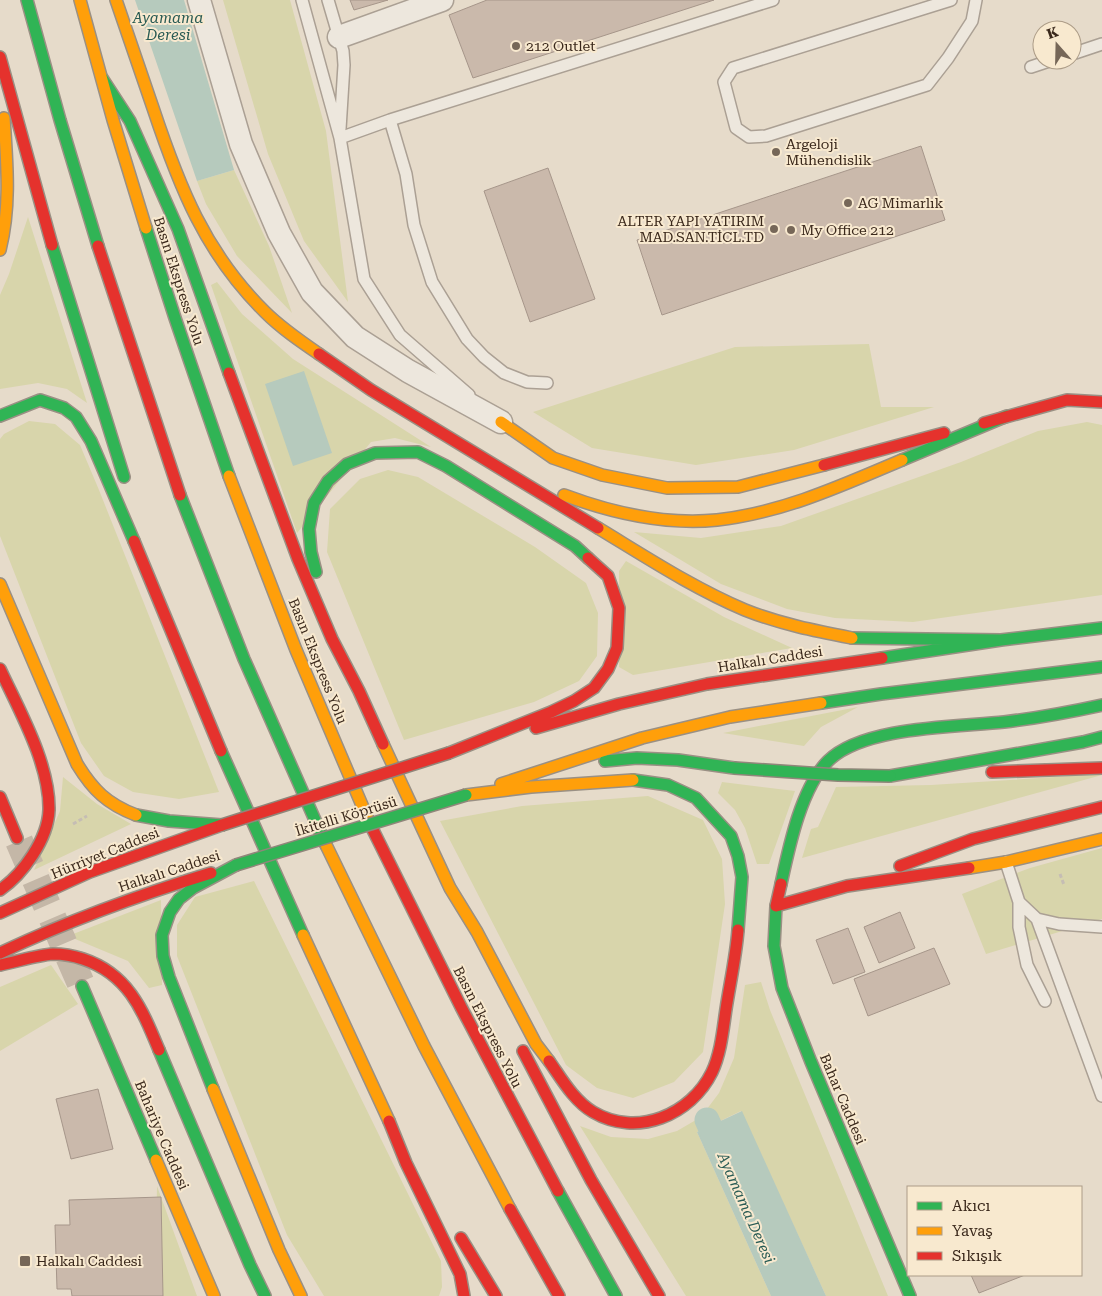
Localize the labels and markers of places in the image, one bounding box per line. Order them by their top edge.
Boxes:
place label: 212 Outlet [526,38,595,54]
marker: 212 Outlet [510,40,522,52]
place label: Argeloji Mühendislik [786,136,872,168]
marker: Argeloji Mühendislik [770,146,782,158]
place label: AG Mimarlık [858,195,944,211]
marker: AG Mimarlık [842,197,854,209]
place label: ALTER YAPI YATIRIM MAD.SAN.TİCL.TD [617,213,764,245]
place label: My Office 212 [801,222,894,238]
marker: ALTER YAPI YATIRIM MAD.SAN.TİCL.TD [768,223,780,235]
marker: My Office 212 [785,224,797,236]
place label: Halkalı Caddesi [36,1253,143,1269]
marker: Halkalı Caddesi [18,1254,32,1268]

